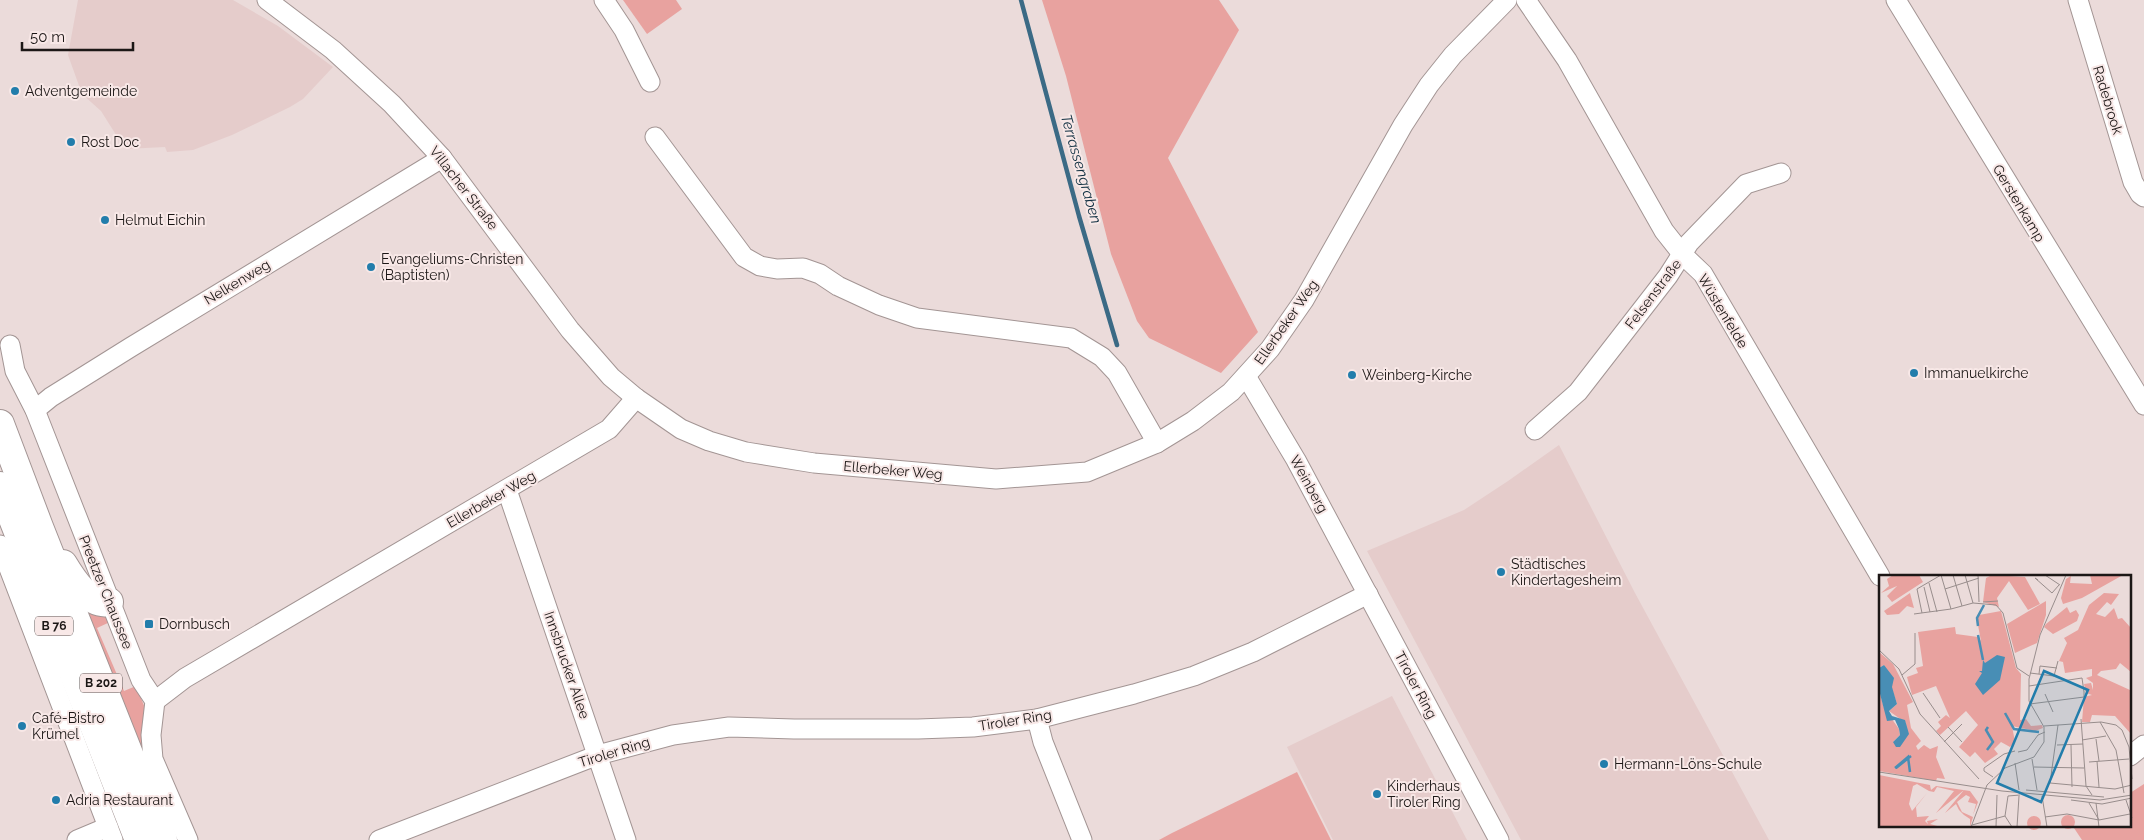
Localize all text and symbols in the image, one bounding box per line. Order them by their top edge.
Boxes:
scale bar [22,20,134,52]
text: 50 m [30,28,65,46]
street label: Radebrook [2090,64,2126,137]
place label: Adventgemeinde [25,83,137,99]
marker: Adventgemeinde [9,85,21,97]
water label: Terrassengraben [1057,112,1105,226]
place label: Rost Doc [81,134,140,150]
marker: Rost Doc [65,136,77,148]
street label: Villacher Straße [426,143,502,233]
street label: Gerstenkamp [1990,161,2049,245]
place label: Helmut Eichin [115,212,205,228]
marker: Helmut Eichin [99,214,111,226]
place label: Evangeliums-Christen (Baptisten) [381,251,523,283]
street label: Nelkenweg [201,256,273,308]
street label: Felsenstraße [1622,256,1684,332]
marker: Evangeliums-Christen (Baptisten) [365,261,377,273]
street label: Wüstenfelde [1695,271,1751,351]
street label: Ellerbeker Weg [1251,277,1321,367]
place label: Immanuelkirche [1924,365,2029,381]
place label: Weinberg-Kirche [1362,367,1472,383]
marker: Immanuelkirche [1908,367,1920,379]
marker: Weinberg-Kirche [1346,369,1358,381]
street label: Weinberg [1287,452,1331,516]
street label: Ellerbeker Weg [843,458,943,482]
street label: Ellerbeker Weg [444,467,538,531]
street label: Preetzer Chaussee [76,533,136,651]
place label: Städtisches Kindertagesheim [1511,556,1621,588]
marker: Städtisches Kindertagesheim [1495,566,1507,578]
inset map [1879,575,2132,828]
street label: Innsbrucker Allee [541,609,593,721]
road number: B 76 [35,616,73,636]
place label: Dornbusch [159,616,230,632]
marker: Dornbusch [143,618,155,630]
street label: Tiroler Ring [1392,649,1440,721]
road number: B 202 [80,674,122,692]
street label: Tiroler Ring [977,706,1053,734]
place label: Café-Bistro Krümel [32,710,105,742]
marker: Café-Bistro Krümel [16,720,28,732]
street label: Tiroler Ring [576,734,652,770]
place label: Hermann-Löns-Schule [1614,756,1762,772]
marker: Hermann-Löns-Schule [1598,758,1610,770]
place label: Kinderhaus Tiroler Ring [1387,778,1461,810]
marker: Kinderhaus Tiroler Ring [1371,788,1383,800]
place label: Adria Restaurant [66,792,173,808]
marker: Adria Restaurant [50,794,62,806]

